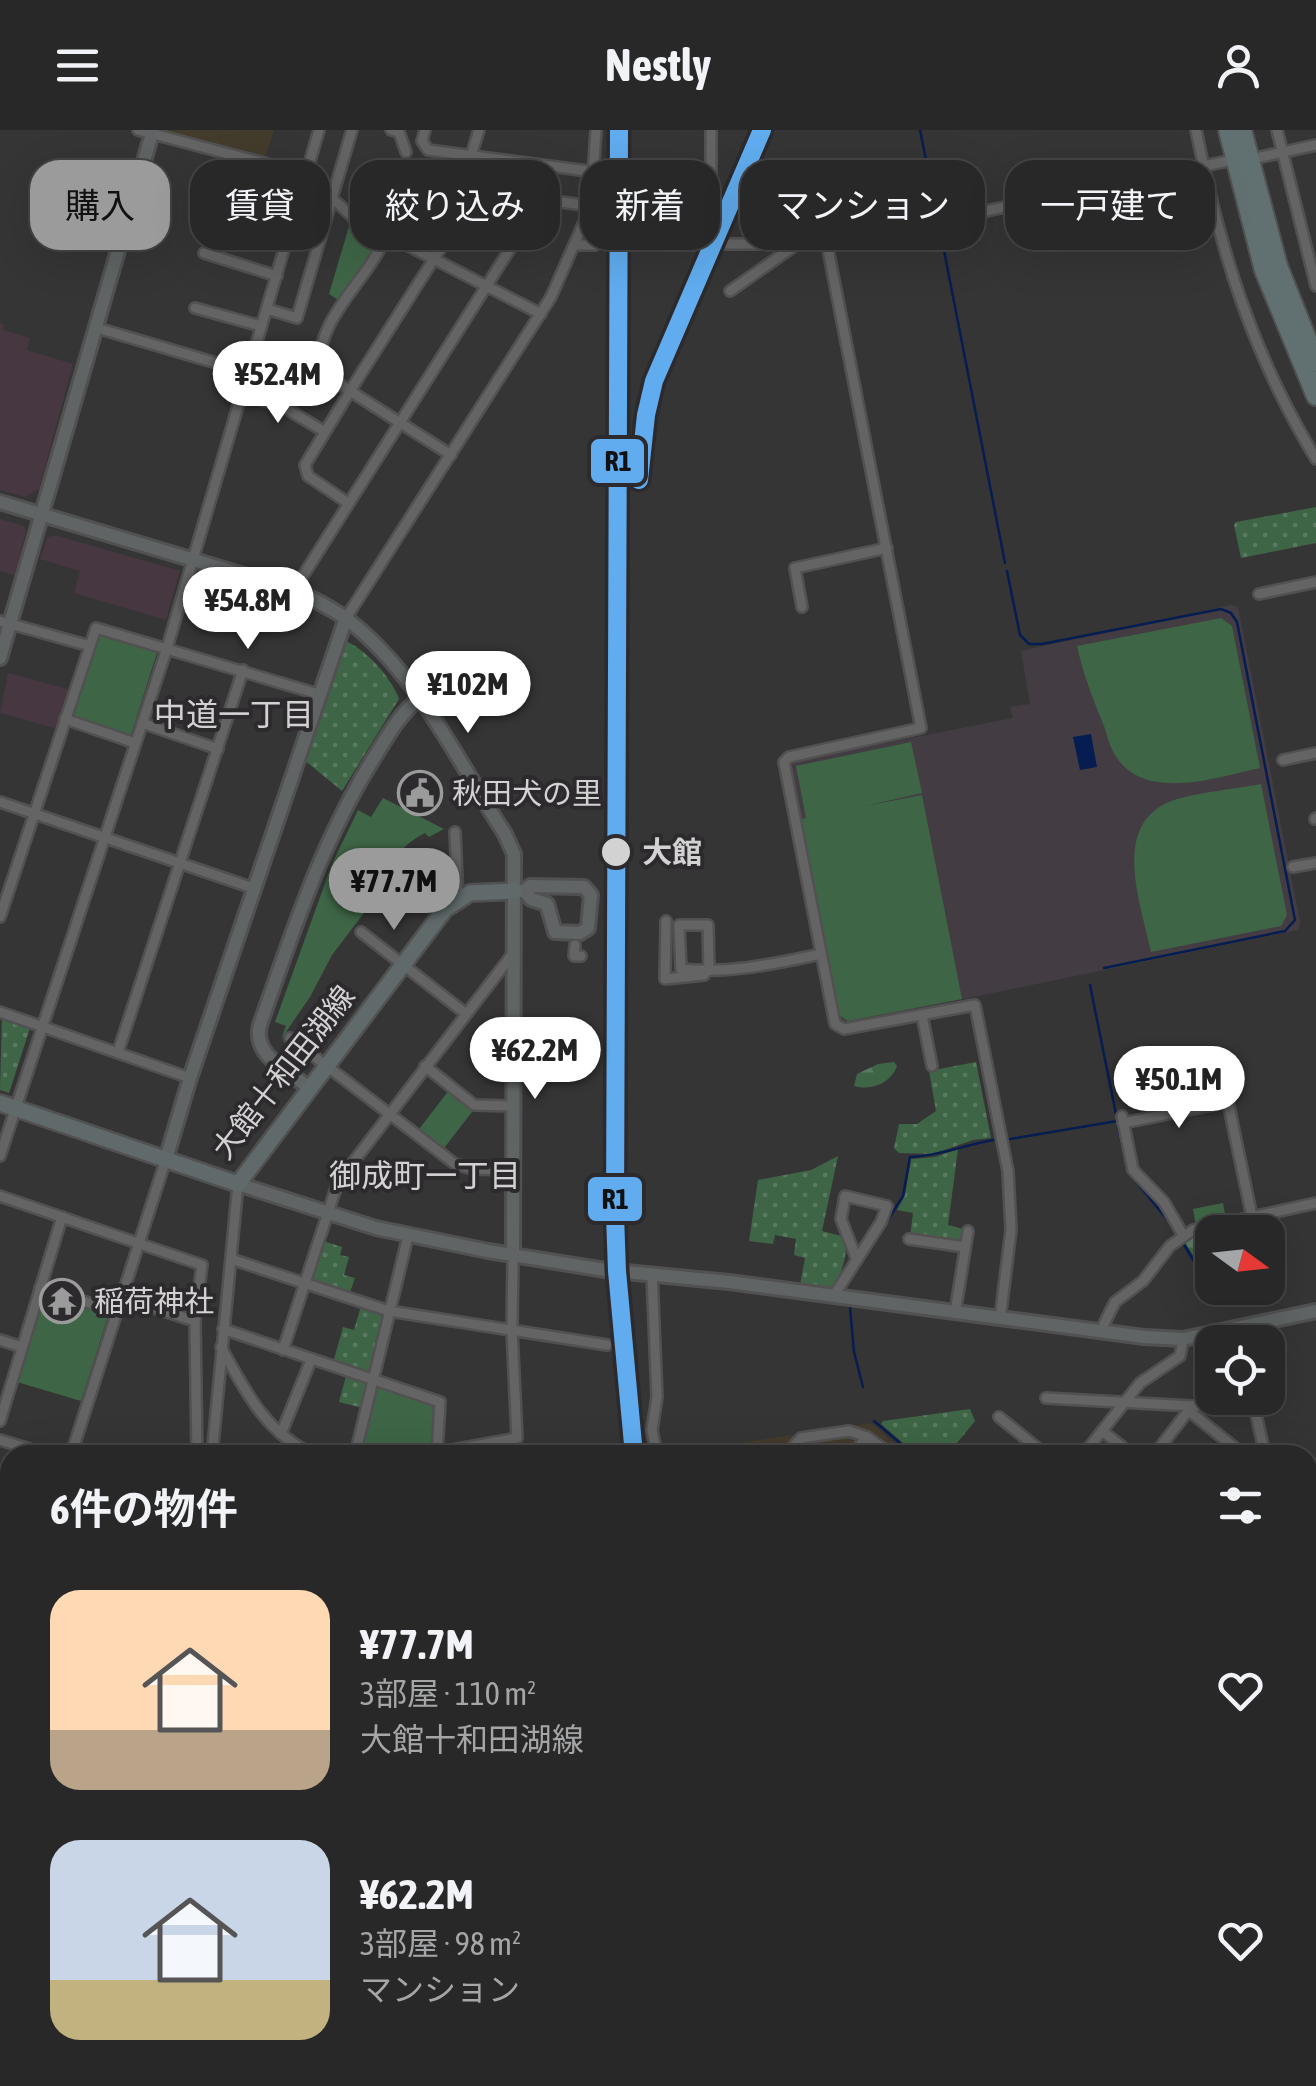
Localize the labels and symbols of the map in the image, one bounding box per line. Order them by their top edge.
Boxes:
pin: ¥52.4M [197,341,359,426]
line badge: R1 [589,437,646,485]
text: R1 [604,445,632,477]
pin: ¥54.8M [167,567,329,652]
pin: ¥102M [398,651,538,736]
district label: 中道一丁目 [154,696,314,733]
public building icon: 秋田犬の里 [397,770,443,816]
place label: 秋田犬の里 [452,776,602,810]
marker: 大館 [599,835,633,869]
place label: 大館 [642,835,702,869]
pin: ¥77.7M [313,848,475,933]
street label: 大館十和田湖線 [205,979,361,1165]
pin: ¥62.2M [454,1017,616,1102]
pin: ¥50.1M [1098,1046,1260,1131]
district label: 御成町一丁目 [329,1157,521,1194]
line badge: R1 [586,1175,644,1223]
text: R1 [601,1183,629,1215]
north arrow [1195,1215,1285,1305]
temple icon: 稲荷神社 [39,1278,85,1324]
place label: 稲荷神社 [94,1284,214,1318]

